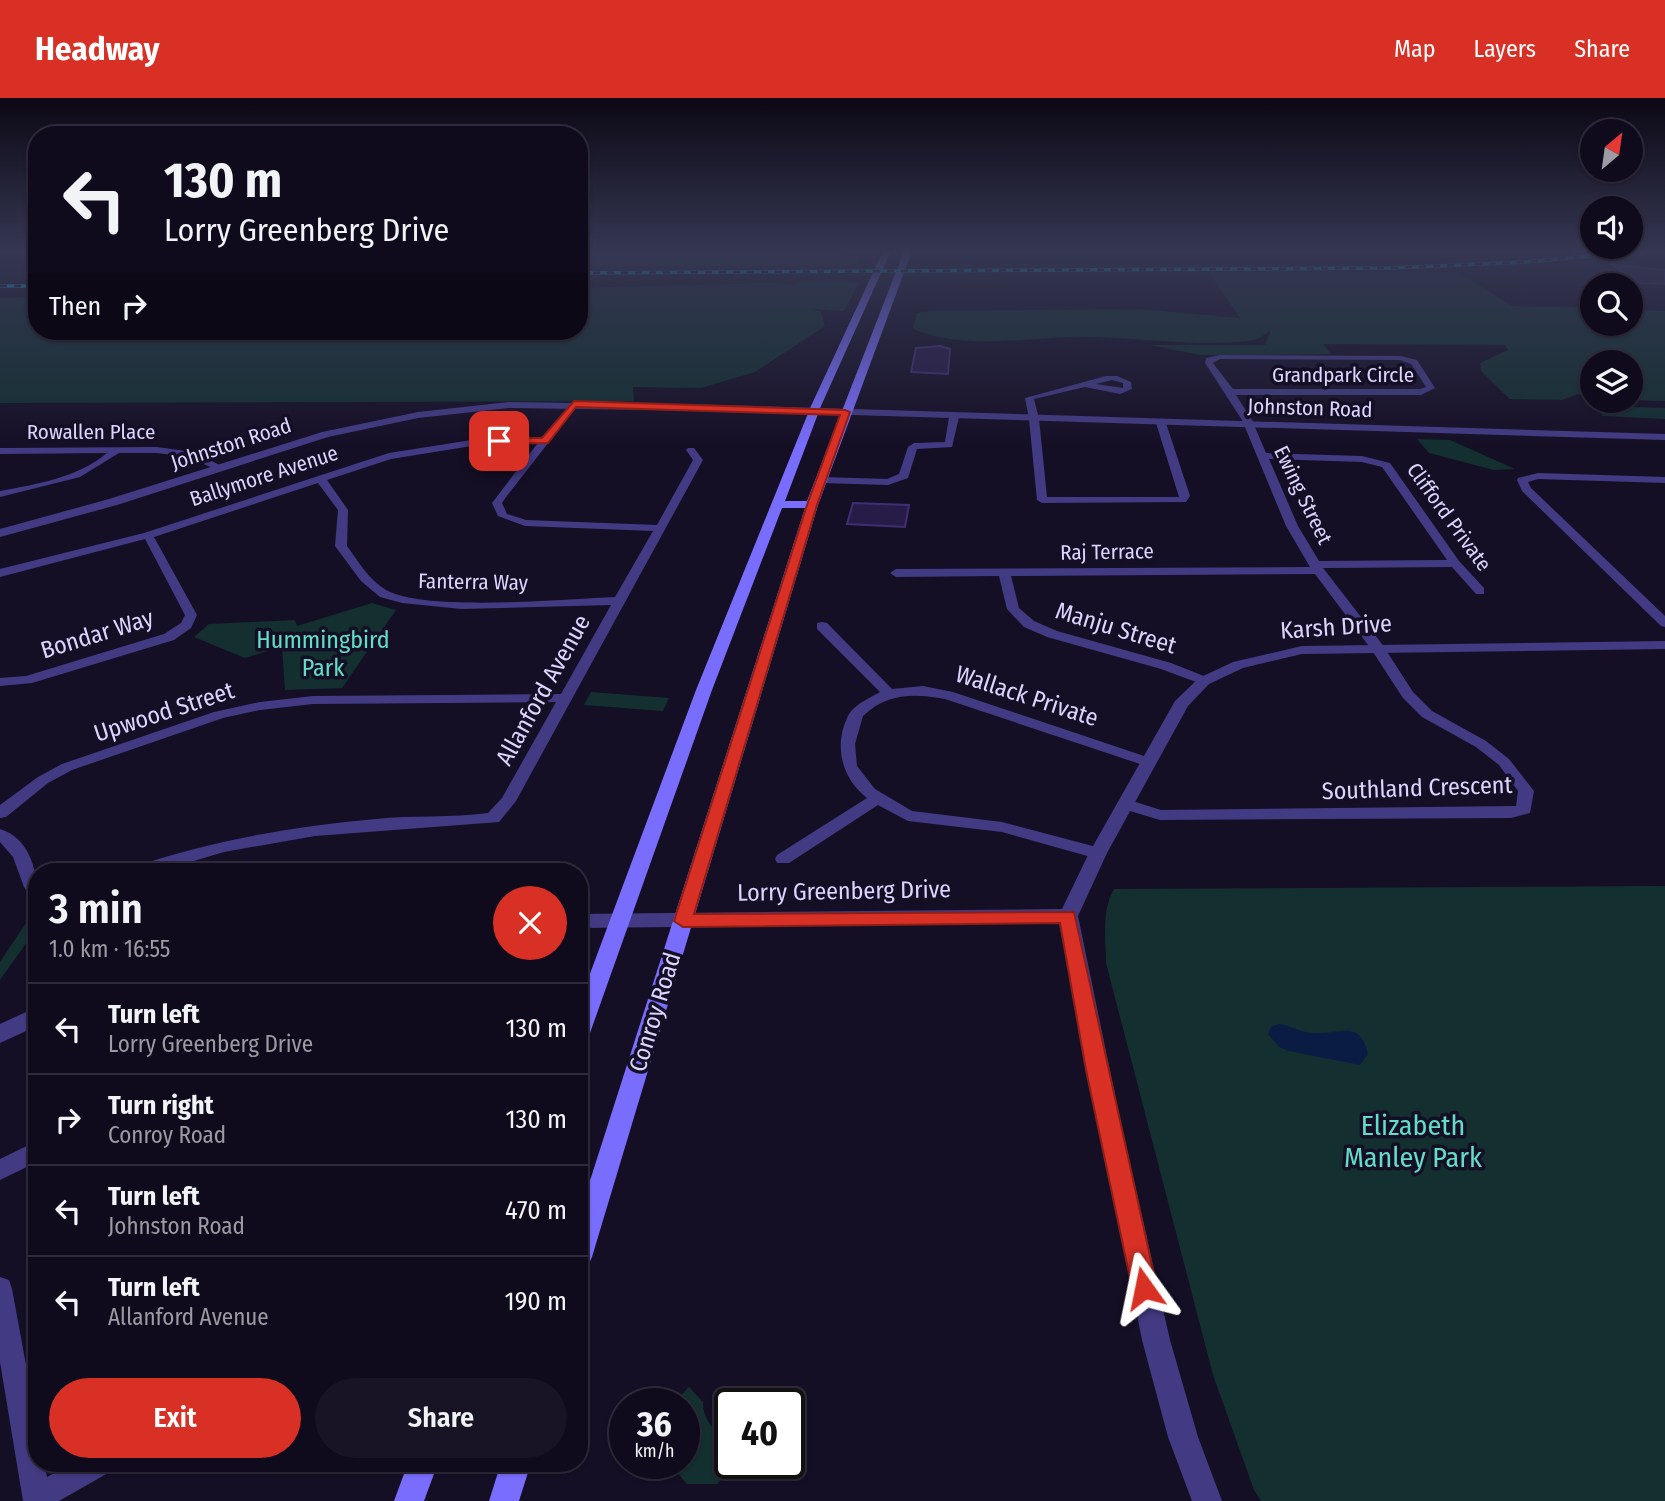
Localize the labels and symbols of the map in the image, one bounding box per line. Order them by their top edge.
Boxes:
north arrow [1580,119,1643,182]
street label: Grandpark Circle [1272,362,1414,388]
street label: Johnston Road [1247,393,1373,423]
pin [469,411,529,471]
street label: Johnston Road [168,412,294,476]
street label: Rowallen Place [27,419,155,445]
street label: Ballymore Avenue [187,440,341,512]
street label: Ewing Street [1268,442,1338,549]
street label: Clifford Private [1401,458,1497,576]
street label: Raj Terrace [1060,538,1154,566]
street label: Fanterra Way [418,568,529,596]
street label: Manju Street [1052,596,1180,660]
street label: Bondar Way [37,604,157,664]
street label: Karsh Drive [1279,609,1393,645]
street label: Allanford Avenue [490,610,596,770]
park label: Hummingbird Park [256,626,390,682]
street label: Wallack Private [952,660,1102,732]
street label: Upwood Street [91,676,238,748]
street label: Southland Crescent [1321,771,1513,805]
street label: Lorry Greenberg Drive [737,875,951,907]
street label: Conroy Road [624,949,686,1075]
park label: Elizabeth Manley Park [1344,1109,1483,1174]
position arrow [1107,1251,1181,1325]
speed limit sign: 40 [714,1388,805,1479]

